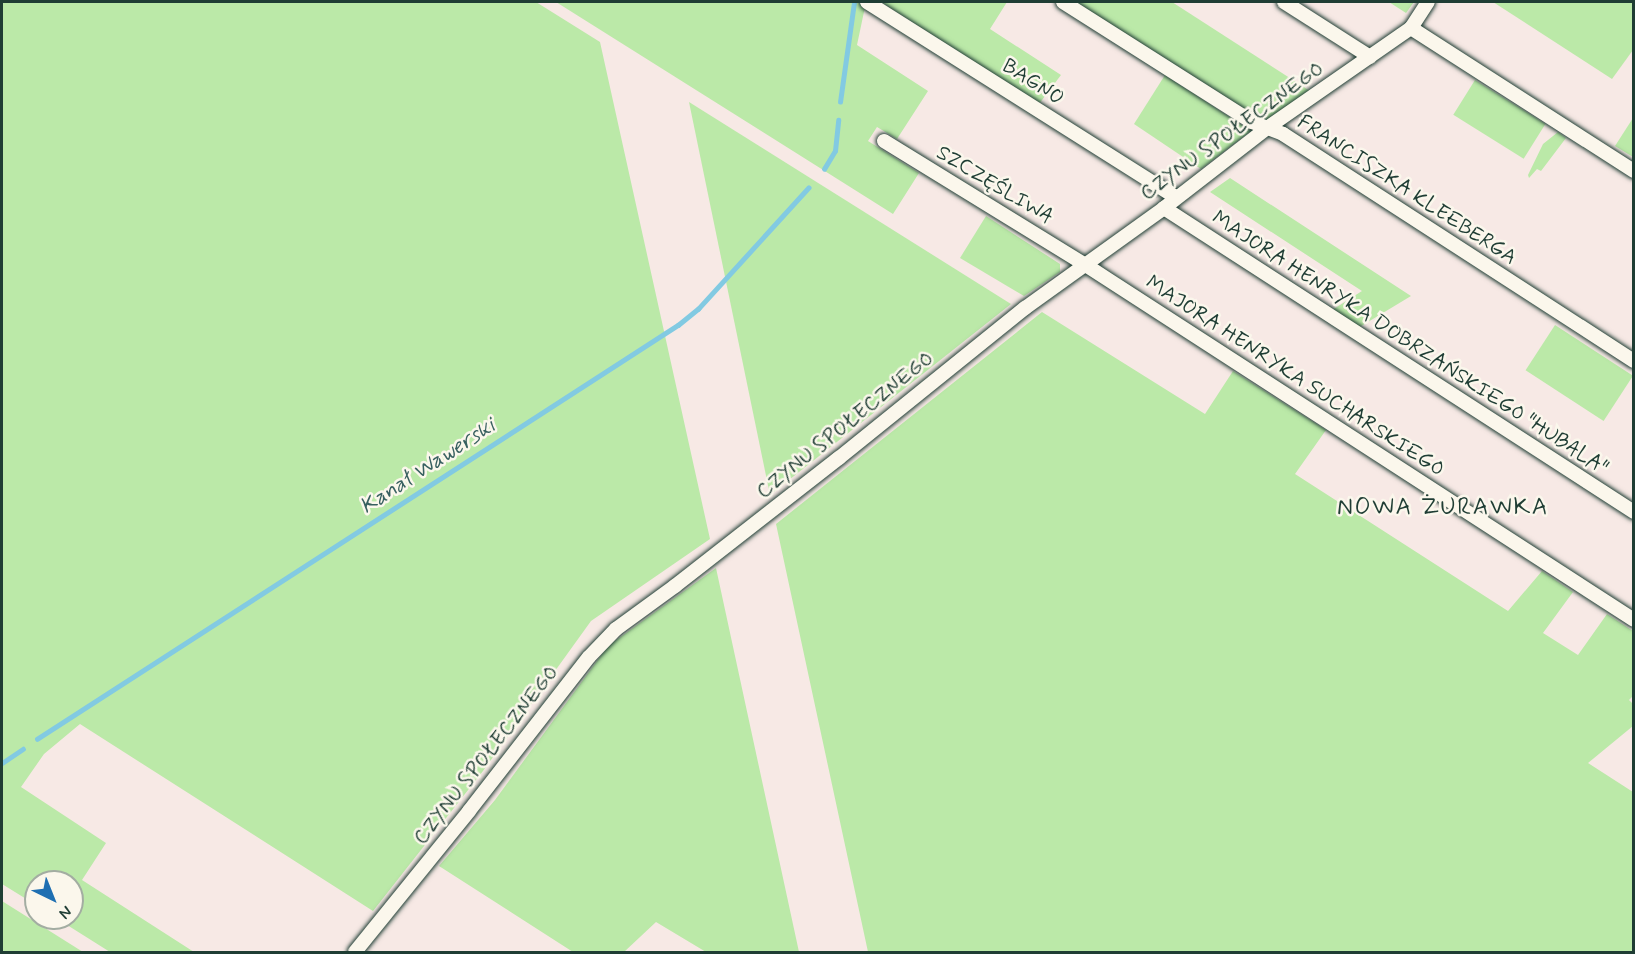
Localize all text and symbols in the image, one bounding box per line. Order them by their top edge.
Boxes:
street label: BAGNO [997,53,1069,111]
street label: CZYNU SPOŁECZNEGO [1135,56,1329,206]
street label: FRANCISZKA KLEEBERGA [1293,110,1521,270]
street label: SZCZĘŚLIWA [932,140,1058,230]
street label: MAJORA HENRYKA DOBRZAŃSKIEGO "HUBALA" [1206,205,1614,481]
street label: MAJORA HENRYKA SUCHARSKIEGO [1146,273,1444,479]
street label: CZYNU SPOŁECZNEGO [751,346,939,504]
water label: Kanał Wawerski [356,414,500,520]
district label: NOWA ŻURAWKA [1341,494,1545,522]
street label: CZYNU SPOŁECZNEGO [408,660,564,850]
north arrow [24,870,84,930]
text: N [54,901,76,923]

